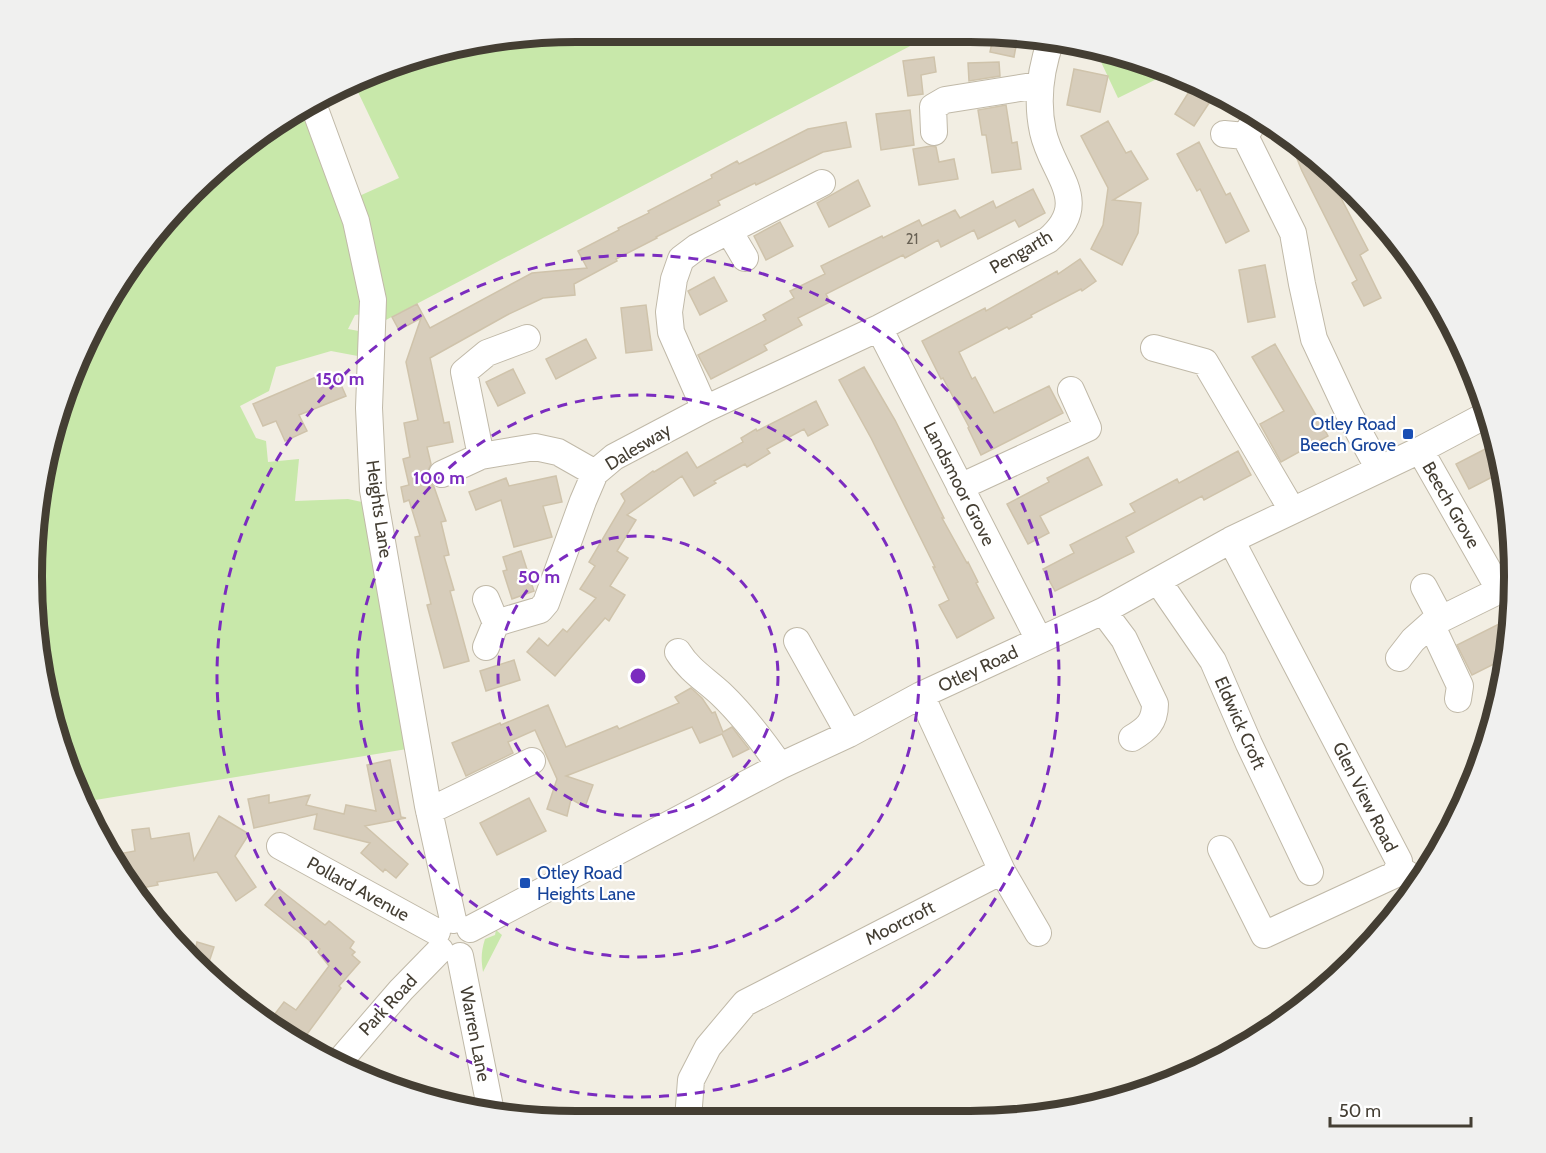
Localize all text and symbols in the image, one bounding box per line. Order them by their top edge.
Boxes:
street label: Pengarth [986,225,1056,279]
house number: 21 [906,230,918,248]
text: 150 m [316,368,364,390]
place label: Otley Road Beech Grove [1300,413,1396,456]
street label: Dalesway [601,419,675,475]
street label: Landsmoor Grove [918,419,1000,549]
marker: Otley Road Beech Grove [1401,427,1415,441]
street label: Beech Grove [1417,458,1485,552]
street label: Heights Lane [361,459,397,559]
text: 100 m [413,467,465,489]
text: 50 m [518,566,560,588]
street label: Otley Road [935,641,1021,697]
centre of rings [628,666,648,686]
street label: Eldwick Croft [1210,673,1270,773]
street label: Glen View Road [1328,738,1402,856]
street label: Pollard Avenue [303,852,413,926]
place label: Otley Road Heights Lane [537,862,636,905]
marker: Otley Road Heights Lane [518,876,532,890]
street label: Moorcroft [862,896,938,950]
street label: Park Road [354,970,422,1040]
street label: Warren Lane [455,985,495,1083]
scale bar [1330,1090,1471,1128]
text: 50 m [1339,1100,1381,1122]

